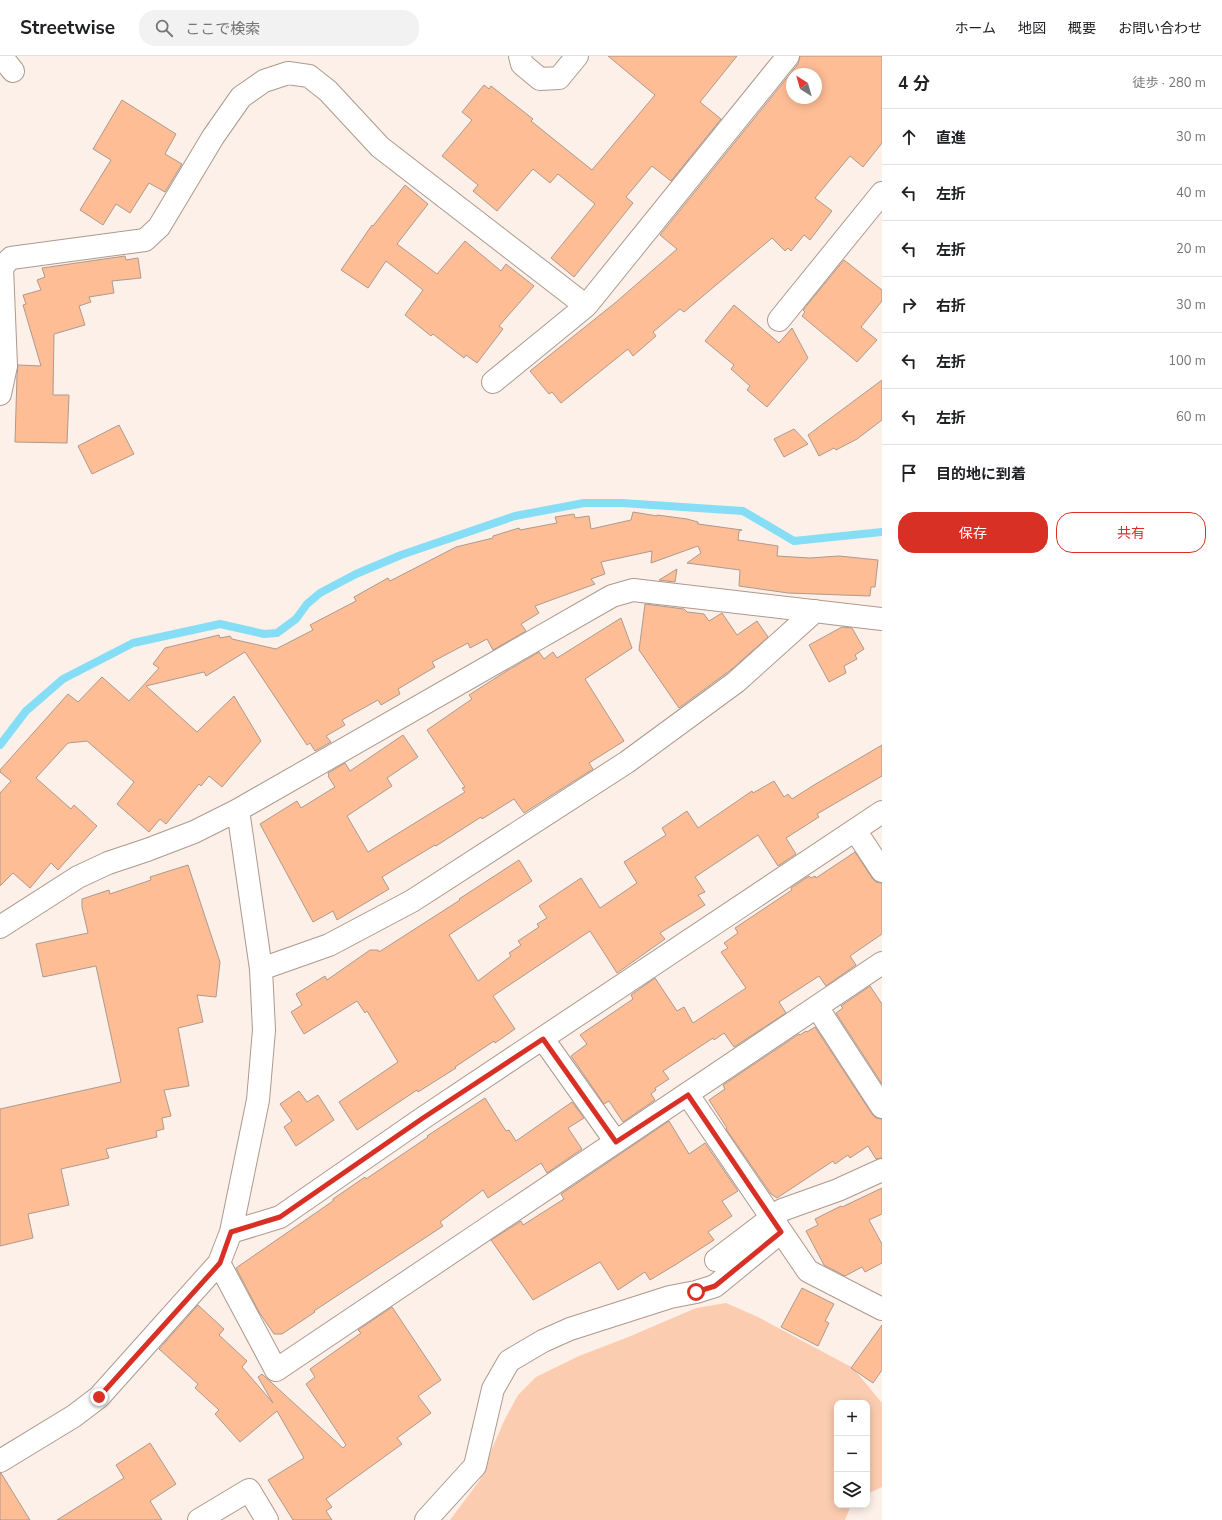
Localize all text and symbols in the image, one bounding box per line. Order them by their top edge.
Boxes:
search box [139,10,419,46]
text: Streetwise [20,15,115,41]
icon: search [153,17,175,39]
text: ここで検索 [185,19,260,39]
text: ホーム [954,19,996,38]
text: 地図 [1018,19,1046,38]
text: 概要 [1068,19,1096,38]
text: お問い合わせ [1118,19,1202,38]
north arrow [786,68,822,104]
text: 4 分 [898,72,930,95]
text: 徒歩 · 280 m [1132,74,1206,92]
icon: ahead [898,126,920,148]
text: 直進 [936,128,966,148]
text: 30 m [1176,128,1206,146]
icon: left [898,182,920,204]
text: 左折 [936,184,966,204]
text: 40 m [1176,184,1206,202]
icon: left [898,238,920,260]
text: 左折 [936,240,966,260]
text: 20 m [1176,240,1206,258]
icon: right [898,294,920,316]
text: 右折 [936,296,966,316]
text: 30 m [1176,296,1206,314]
icon: left [898,350,920,372]
text: 左折 [936,352,966,372]
text: 100 m [1168,352,1206,370]
icon: left [898,406,920,428]
text: 左折 [936,408,966,428]
text: 60 m [1176,408,1206,426]
icon: arrive [898,462,920,484]
text: 目的地に到着 [936,464,1026,484]
button: 保存 [898,512,1048,553]
button: 共有 [1056,512,1206,553]
route start [687,1283,705,1301]
route end [90,1388,108,1406]
map controls [834,1400,870,1508]
button: + [834,1400,870,1436]
button: − [834,1436,870,1472]
button: layers [834,1472,870,1508]

